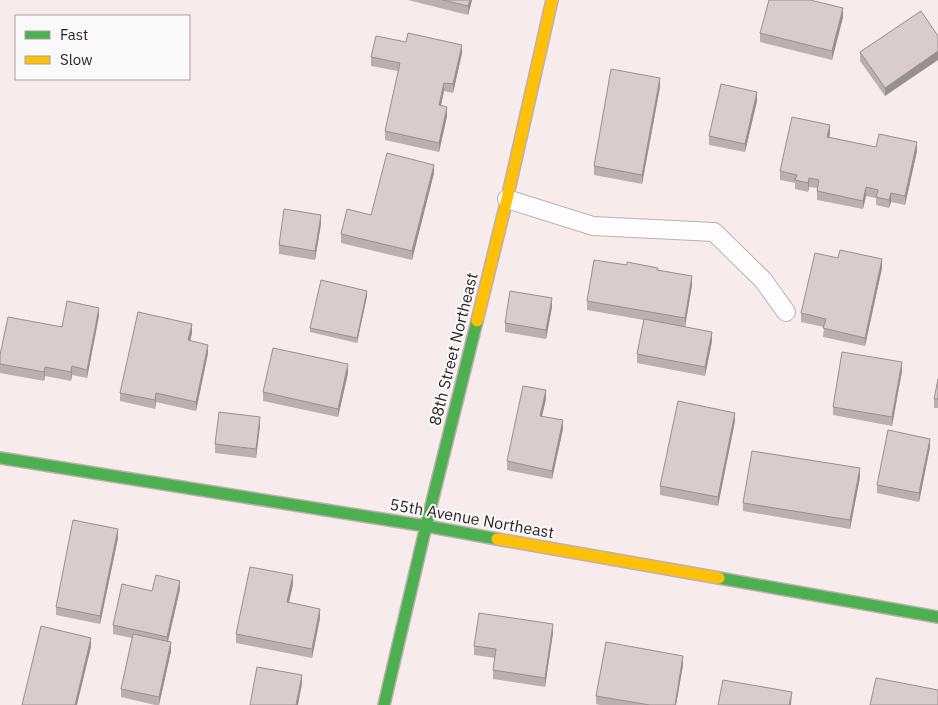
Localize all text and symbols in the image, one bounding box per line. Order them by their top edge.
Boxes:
legend [15,15,190,80]
text: Fast [60,25,88,44]
text: Slow [60,50,93,69]
street label: 88th Street Northeast [424,270,482,428]
street label: 55th Avenue Northeast [388,494,556,542]

